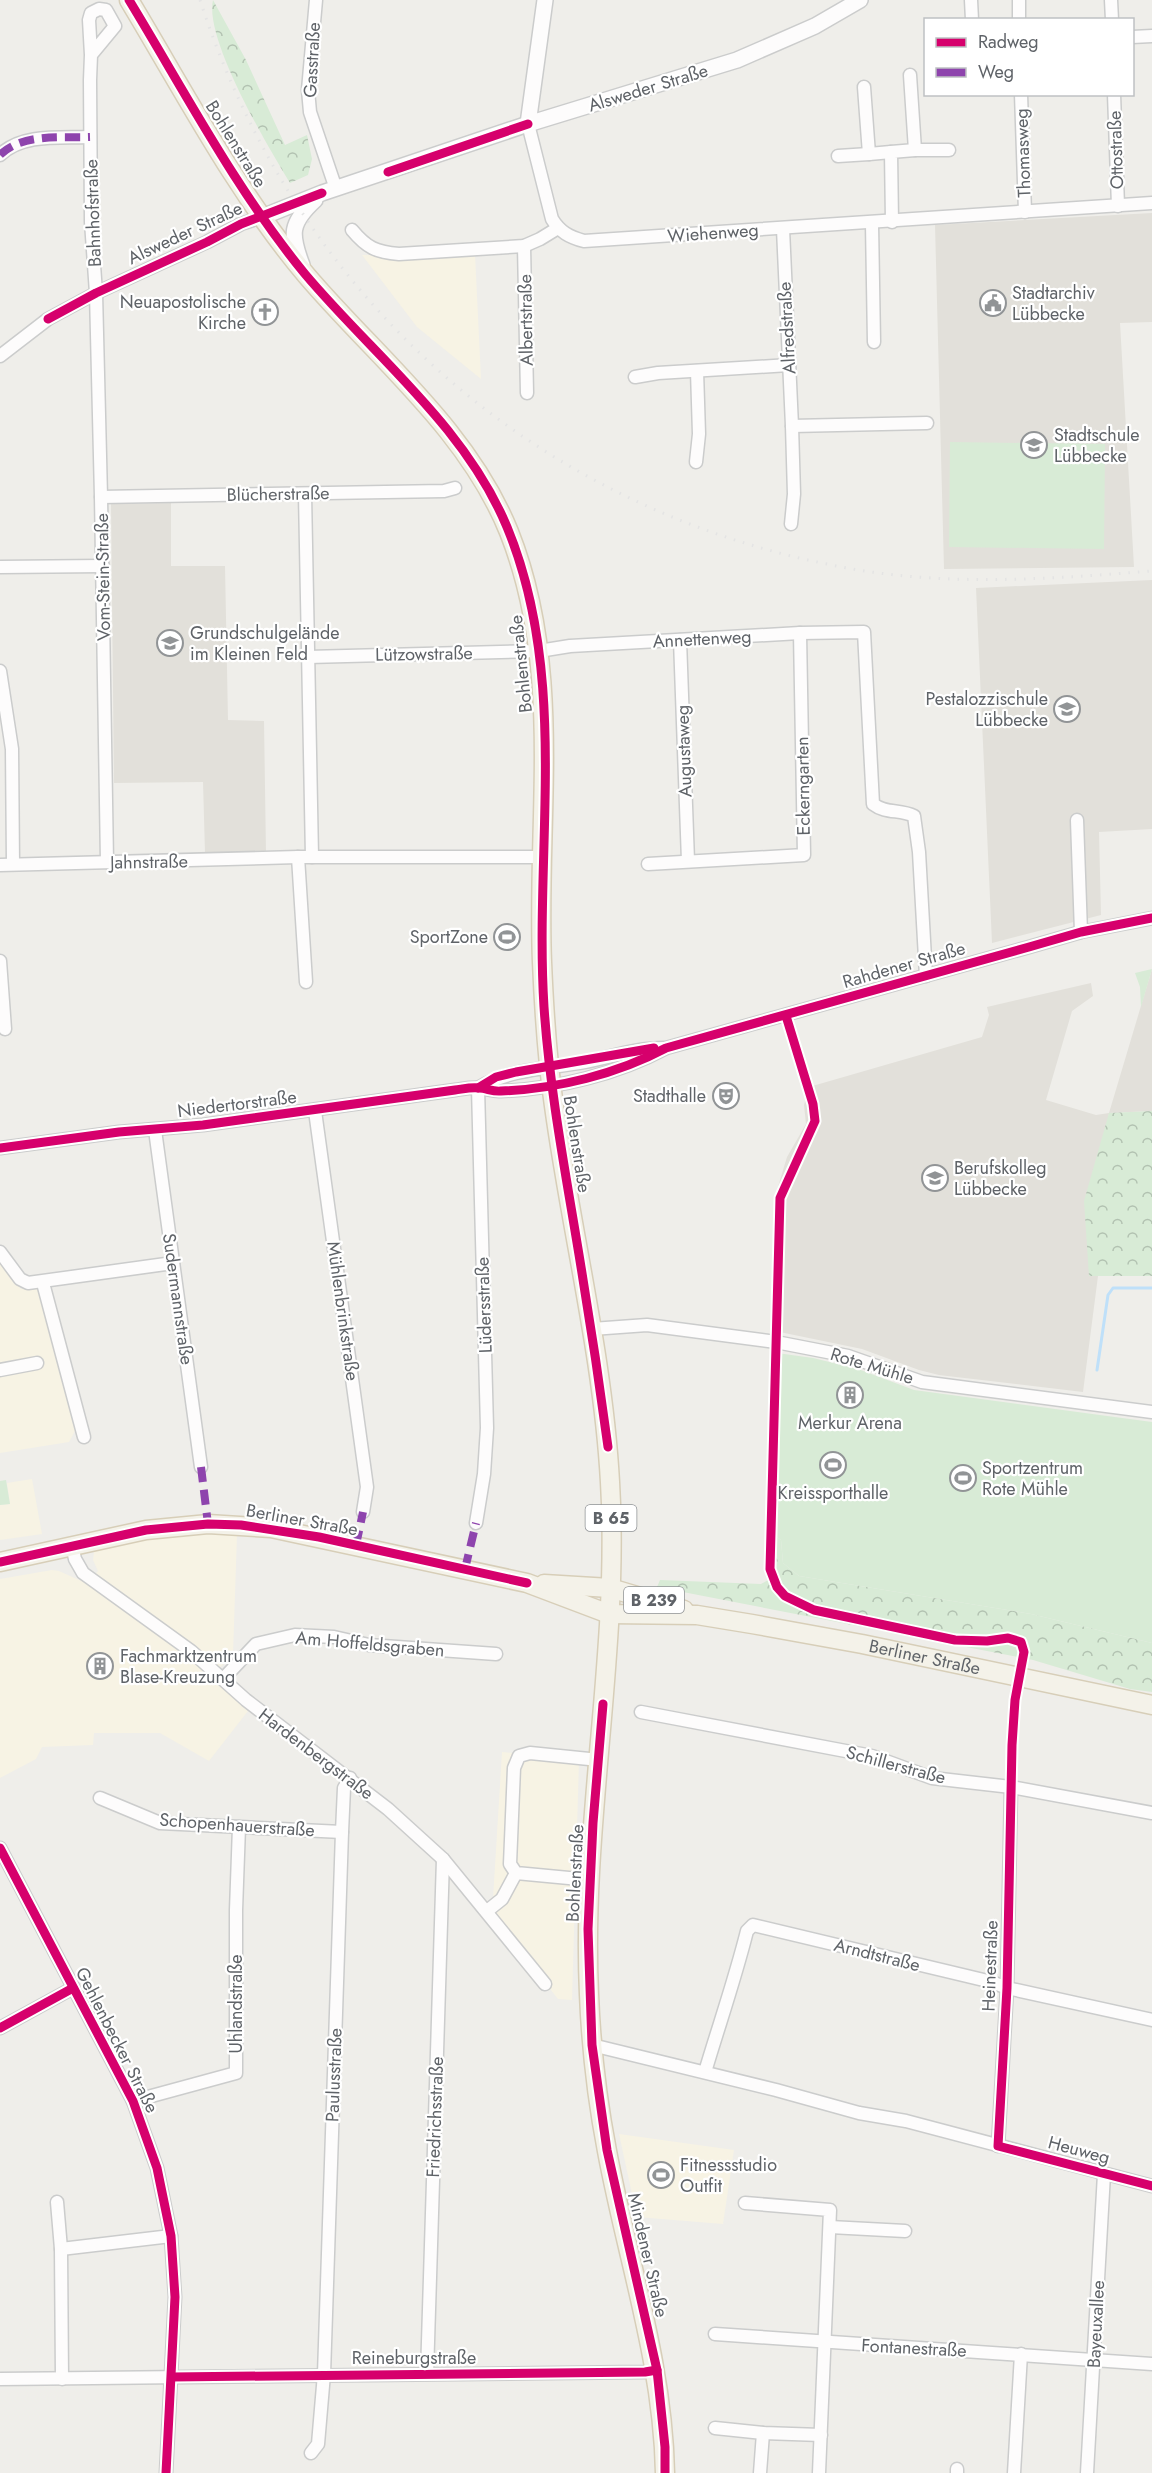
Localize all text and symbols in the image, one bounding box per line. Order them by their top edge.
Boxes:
legend [924,18,1134,96]
street label: Gasstraße [297,22,327,98]
text: Radweg [978,29,1039,55]
street label: Alsweder Straße [585,57,711,119]
text: Weg [978,59,1014,85]
street label: Bohlenstraße [199,96,273,192]
street label: Thomasweg [1008,108,1038,198]
street label: Ottostraße [1102,110,1130,190]
street label: Bahnhofstraße [78,159,108,267]
street label: Alsweder Straße [123,195,247,271]
street label: Wiehenweg [667,217,759,249]
street label: Albertstraße [512,274,540,366]
place label: Stadtarchiv Lübbecke [1012,280,1095,327]
street label: Alfredstraße [772,281,802,375]
public building icon: Stadtarchiv Lübbecke [978,288,1008,318]
place label: Neuapostolische Kirche [120,289,246,336]
church icon: Neuapostolische Kirche [250,297,280,327]
place label: Stadtschule Lübbecke [1054,422,1140,469]
school or university icon: Stadtschule Lübbecke [1019,430,1049,460]
street label: Blücherstraße [226,480,330,508]
street label: Vom-Stein-Straße [89,513,117,641]
street label: Bohlenstraße [503,614,539,714]
place label: Grundschulgelände im Kleinen Feld [190,620,340,667]
street label: Annettenweg [652,623,752,655]
school or university icon: Grundschulgelände im Kleinen Feld [155,628,185,658]
street label: Lützowstraße [375,640,473,668]
place label: Pestalozzischule Lübbecke [926,686,1048,733]
school or university icon: Pestalozzischule Lübbecke [1052,694,1082,724]
street label: Augustaweg [669,704,699,798]
street label: Eckerngarten [789,736,817,836]
street label: Jahnstraße [108,848,188,876]
sports icon: SportZone [492,922,522,952]
place label: SportZone [410,924,488,950]
street label: Rahdener Straße [840,935,968,995]
theatre icon: Stadthalle [711,1081,741,1111]
place label: Stadthalle [633,1083,706,1109]
street label: Niedertorstraße [176,1084,298,1124]
street label: Bohlenstraße [556,1094,598,1194]
place label: Berufskolleg Lübbecke [954,1155,1047,1202]
school or university icon: Berufskolleg Lübbecke [920,1163,950,1193]
street label: Sudermannstraße [156,1232,200,1366]
street label: Mühlenbrinkstraße [320,1240,366,1382]
street label: Lüdersstraße [469,1256,499,1354]
street label: Rote Mühle [827,1341,917,1391]
building icon: Merkur Arena [835,1380,865,1410]
place label: Merkur Arena [798,1410,902,1436]
sports icon: Kreissporthalle [818,1450,848,1480]
place label: Sportzentrum Rote Mühle [982,1455,1083,1502]
sports icon: Sportzentrum Rote Mühle [948,1463,978,1493]
place label: Kreissporthalle [778,1480,888,1506]
street label: Berliner Straße [244,1497,360,1543]
road number: B 65 [586,1505,636,1531]
road number: B 239 [624,1587,684,1613]
street label: Am Hoffeldsgraben [294,1625,446,1663]
street label: Berliner Straße [867,1633,983,1682]
place label: Fachmarktzentrum Blase-Kreuzung [120,1643,257,1690]
building icon: Fachmarktzentrum Blase-Kreuzung [85,1651,115,1681]
street label: Hardenbergstraße [253,1702,379,1806]
street label: Schillerstraße [843,1739,949,1791]
street label: Schopenhauerstraße [158,1807,316,1843]
street label: Bohlenstraße [559,1823,591,1923]
street label: Heinestraße [975,1920,1005,2012]
street label: Arndtstraße [831,1932,923,1978]
street label: Uhlandstraße [223,1954,249,2054]
street label: Gehlenbecker Straße [69,1963,165,2117]
street label: Paulusstraße [319,2028,349,2122]
street label: Friedrichsstraße [420,2056,450,2178]
street label: Heuweg [1045,2129,1113,2171]
place label: Fitnessstudio Outfit [680,2152,777,2199]
sports icon: Fitnessstudio Outfit [646,2160,676,2190]
street label: Mindener Straße [621,2190,675,2320]
street label: Bayeuxallee [1081,2279,1111,2369]
street label: Fontanestraße [861,2332,967,2364]
street label: Reineburgstraße [352,2345,476,2371]

